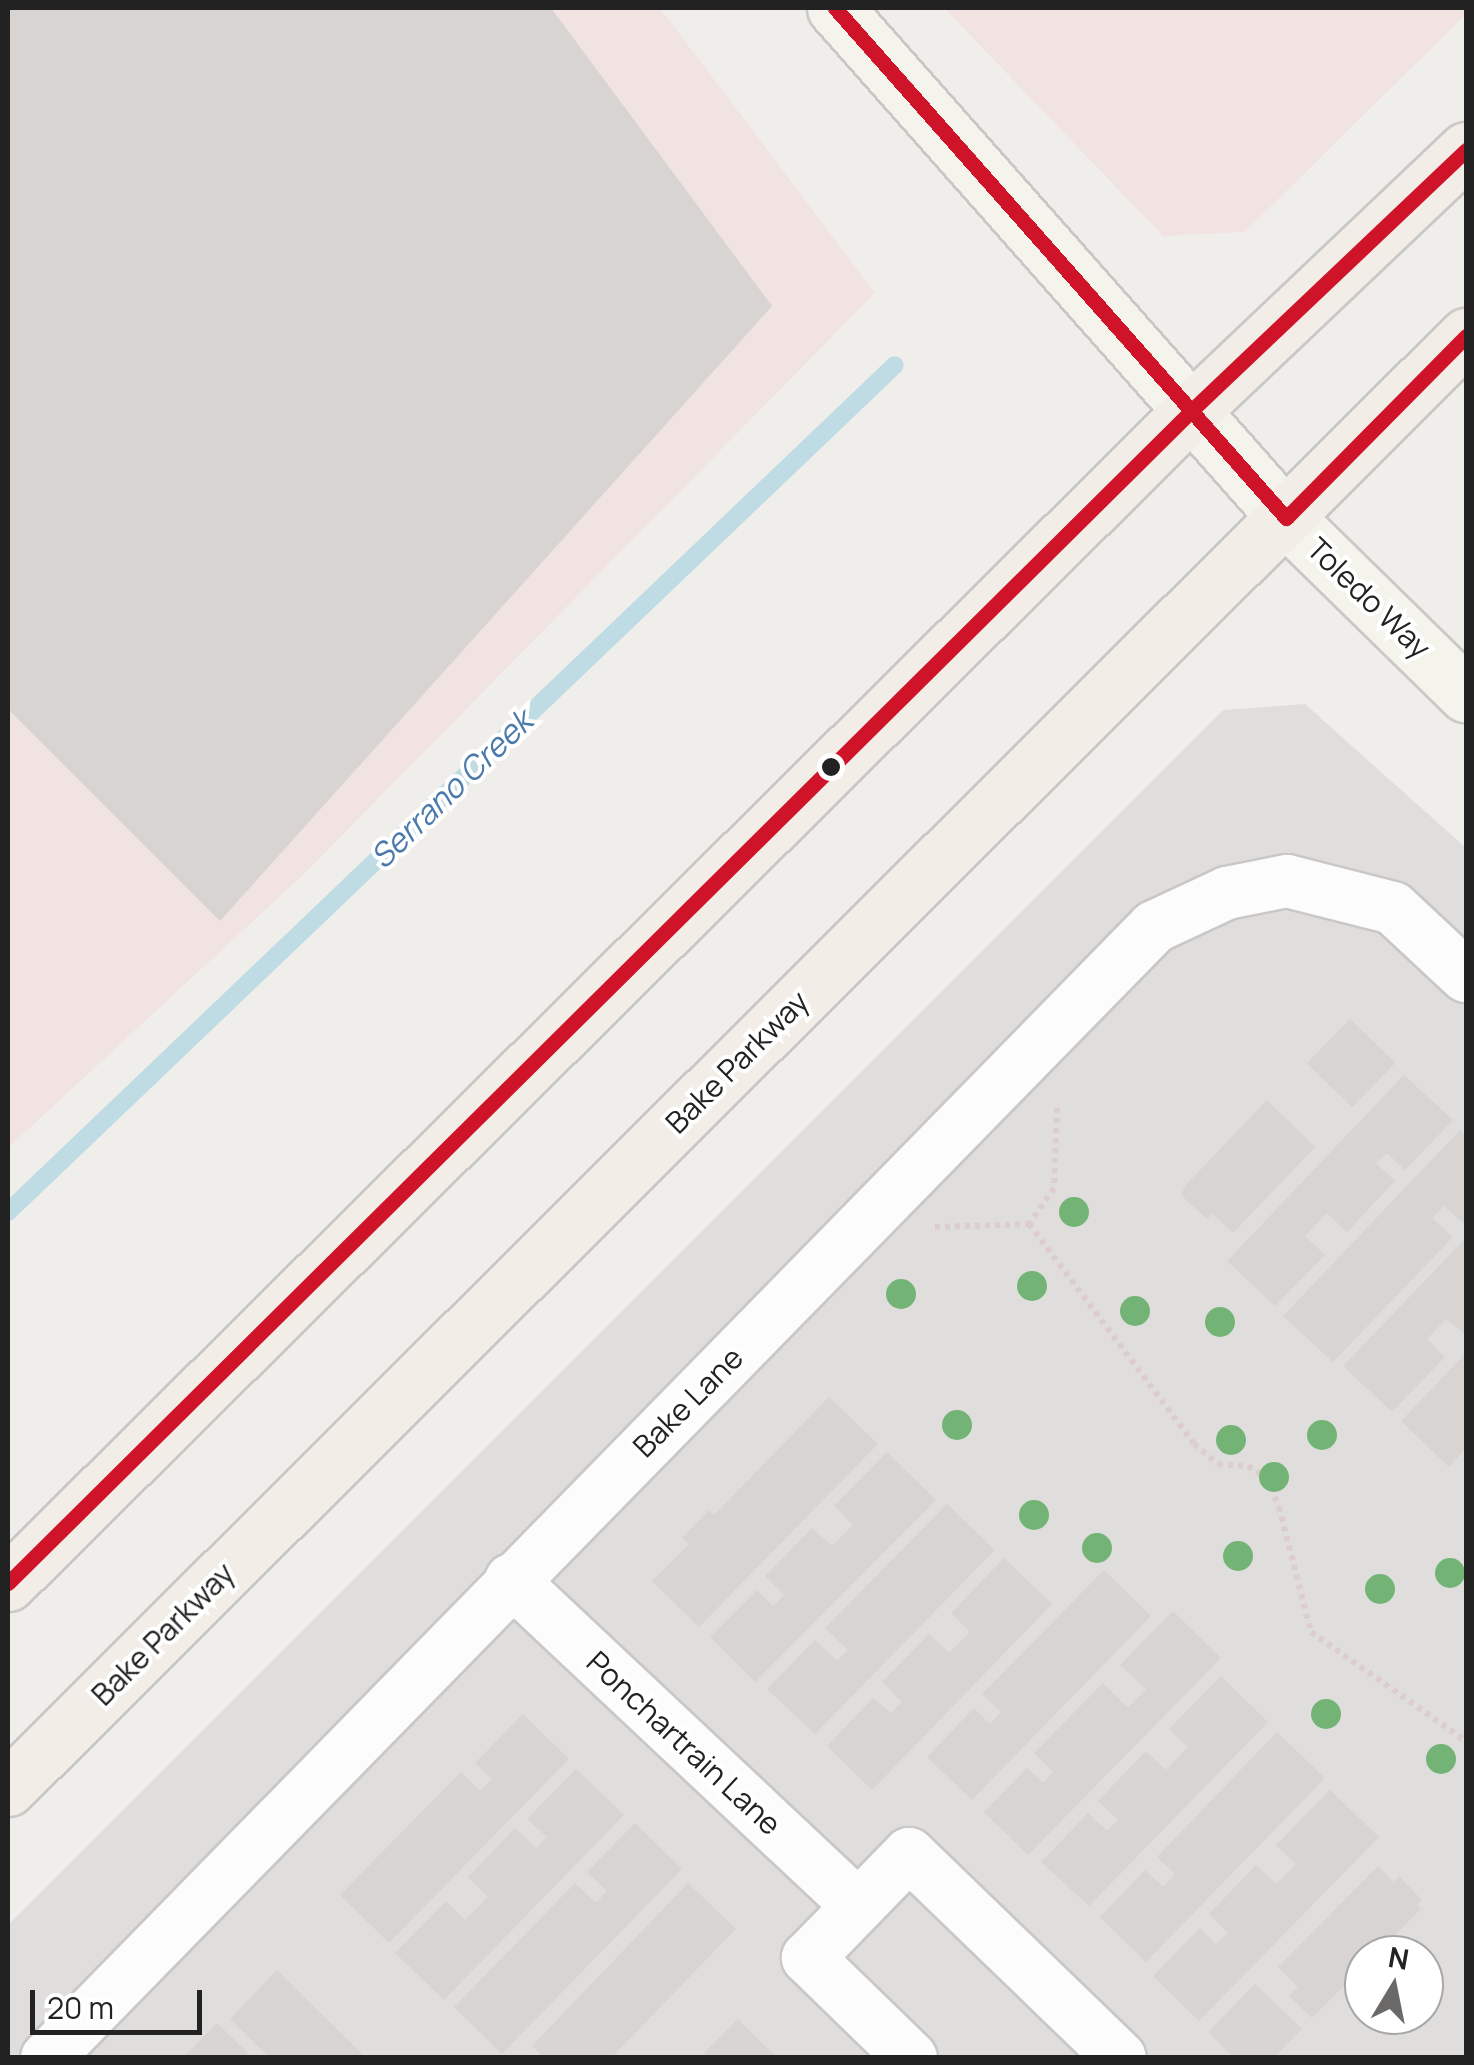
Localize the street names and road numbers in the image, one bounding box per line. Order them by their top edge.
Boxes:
street label: Toledo Way [1300,530,1438,666]
street label: Bake Parkway [658,983,816,1141]
street label: Bake Lane [626,1340,750,1464]
street label: Bake Parkway [84,1555,242,1713]
street label: Ponchartrain Lane [579,1644,789,1842]

